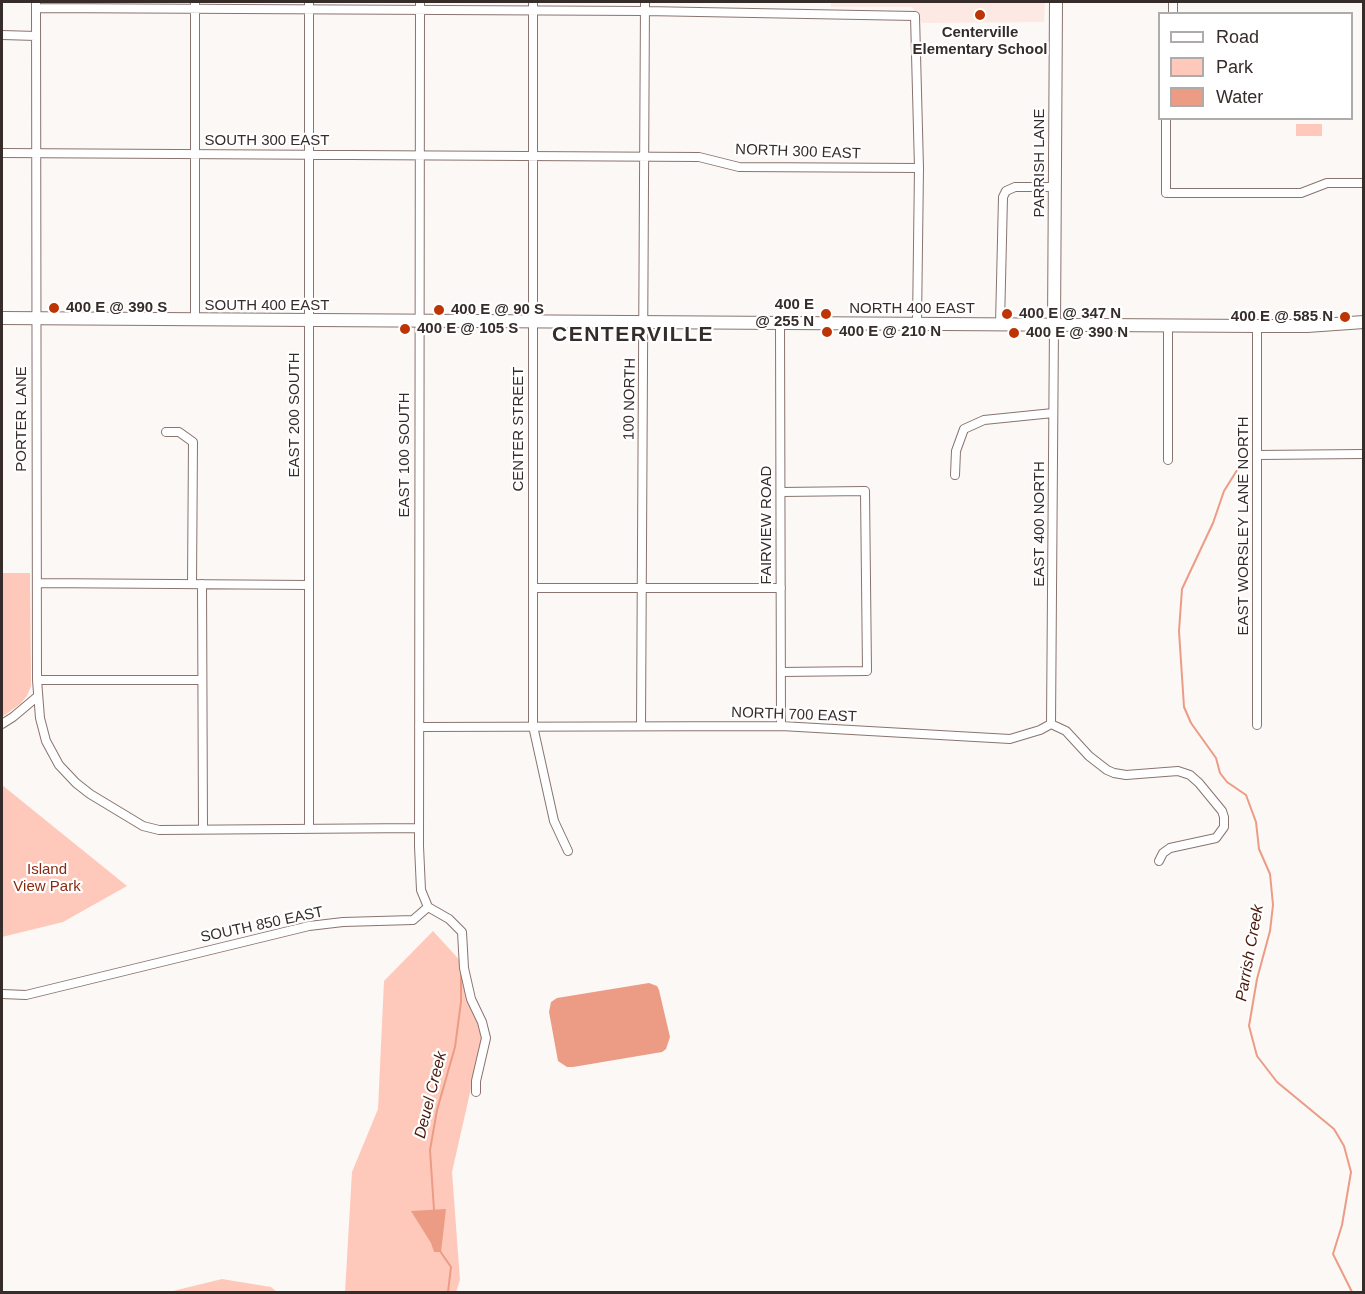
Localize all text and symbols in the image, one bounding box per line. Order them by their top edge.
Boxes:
marker: Centerville Elementary School [973,8,987,22]
legend [1158,12,1353,120]
place label: Centerville Elementary School [912,24,1048,59]
text: Road [1216,27,1259,47]
text: Park [1216,57,1253,77]
text: Water [1216,87,1263,107]
street label: PARRISH LANE [1031,109,1049,217]
street label: SOUTH 300 EAST [204,132,330,150]
street label: NORTH 300 EAST [735,141,861,163]
place label: 400 E @ 255 N [755,296,814,331]
street label: SOUTH 400 EAST [204,297,330,315]
place label: 400 E @ 390 S [66,299,167,317]
street label: NORTH 400 EAST [849,300,975,318]
marker: 400 E @ 390 S [47,301,61,315]
place label: 400 E @ 90 S [451,301,544,319]
marker: 400 E @ 90 S [432,303,446,317]
place label: 400 E @ 347 N [1019,305,1121,323]
marker: 400 E @ 255 N [819,307,833,321]
marker: 400 E @ 347 N [1000,307,1014,321]
place label: 400 E @ 585 N [1231,308,1333,326]
marker: 400 E @ 585 N [1338,310,1352,324]
place label: 400 E @ 105 S [417,320,518,338]
marker: 400 E @ 105 S [398,322,412,336]
district label: CENTERVILLE [552,322,714,348]
place label: 400 E @ 210 N [839,323,941,341]
place label: 400 E @ 390 N [1026,324,1128,342]
marker: 400 E @ 210 N [820,325,834,339]
marker: 400 E @ 390 N [1007,326,1021,340]
street label: EAST 200 SOUTH [286,352,304,478]
street label: 100 NORTH [620,358,640,440]
street label: PORTER LANE [13,366,31,472]
street label: CENTER STREET [510,366,528,492]
street label: EAST 100 SOUTH [396,392,414,518]
street label: EAST WORSLEY LANE NORTH [1235,417,1253,635]
street label: EAST 400 NORTH [1031,461,1049,587]
street label: FAIRVIEW ROAD [758,466,776,584]
street label: NORTH 700 EAST [731,704,857,726]
park label: Island View Park [13,861,81,896]
street label: SOUTH 850 EAST [199,903,325,947]
water label: Parrish Creek [1232,903,1268,1003]
water label: Deuel Creek [411,1050,451,1140]

